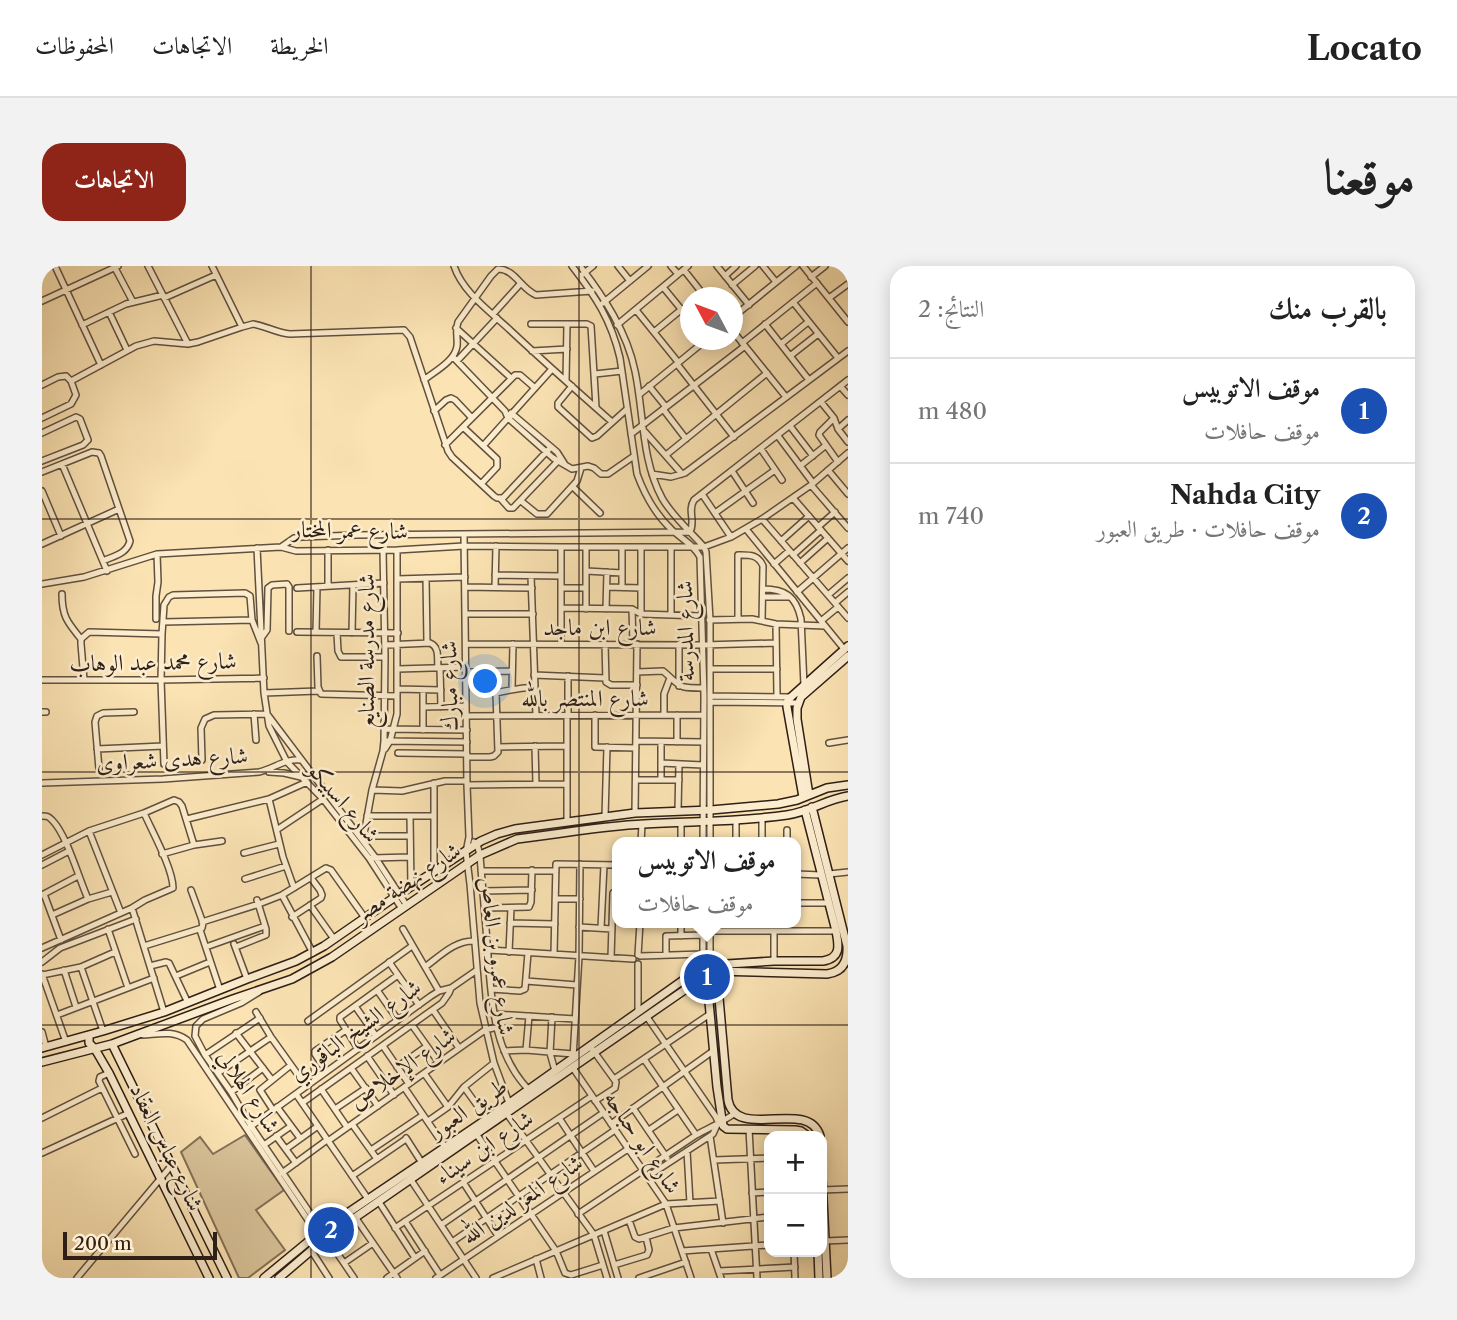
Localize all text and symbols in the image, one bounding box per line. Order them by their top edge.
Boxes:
text: Locato [1307,28,1422,69]
text: المحفوظات [35,31,114,60]
text: الاتجاهات [152,31,232,60]
text: الخريطة [270,31,329,60]
button: الاتجاهات [42,143,186,221]
text: موقعنا [1323,146,1415,207]
north arrow [680,287,743,350]
text: بالقرب منك [1269,290,1387,327]
text: النتائج: 2 [918,295,984,323]
text: موقف الاتوبيس [1182,372,1320,404]
text: 480 m [918,397,987,425]
text: 1 [1359,397,1369,425]
text: موقف حافلات [1204,417,1320,445]
text: Nahda City [1170,479,1320,511]
text: 740 m [918,502,984,530]
text: 2 [1357,502,1371,530]
street label: شارع عمر المختار [290,515,408,551]
text: موقف حافلات · طريق العبور [1097,515,1320,543]
street label: شارع مدرسة الصنايع [352,573,387,729]
street label: شارع المدرسة [670,580,706,682]
street label: شارع ابن ماجد [543,613,657,647]
street label: شارع مبارك [434,641,470,731]
street label: شارع محمد عبد الوهاب [69,647,237,683]
your location [468,664,502,698]
street label: شارع المنتصر بالله [521,680,649,718]
street label: شارع هدى شعراوى [95,741,249,783]
street label: شارع اسبيكو [296,754,386,852]
street label: شارع نهضة مصر [346,836,469,934]
popup [612,837,801,928]
text: موقف الاتوبيس [637,844,776,876]
street label: شارع عمرو بن العاص [467,875,521,1038]
text: موقف حافلات [637,889,753,917]
pin: 1 [684,951,730,1003]
street label: شارع الشيخ الباقوري [284,973,430,1093]
street label: شارع الإخلاص [343,1021,464,1120]
street label: شارع الهلالي [207,1044,286,1141]
street label: طريق العبور [422,1072,513,1146]
street label: شارع عباس العقاد [119,1079,210,1218]
street label: شارع ابو حباجه [593,1085,688,1202]
street label: شارع ابن سيناء [429,1104,542,1195]
map controls [764,1131,827,1257]
button: + [764,1131,827,1194]
street label: شارع المعز لدين الله [454,1145,591,1255]
button: − [764,1194,827,1257]
pin: 2 [308,1204,354,1256]
scale bar [63,1229,217,1261]
text: 200 m [74,1232,132,1255]

